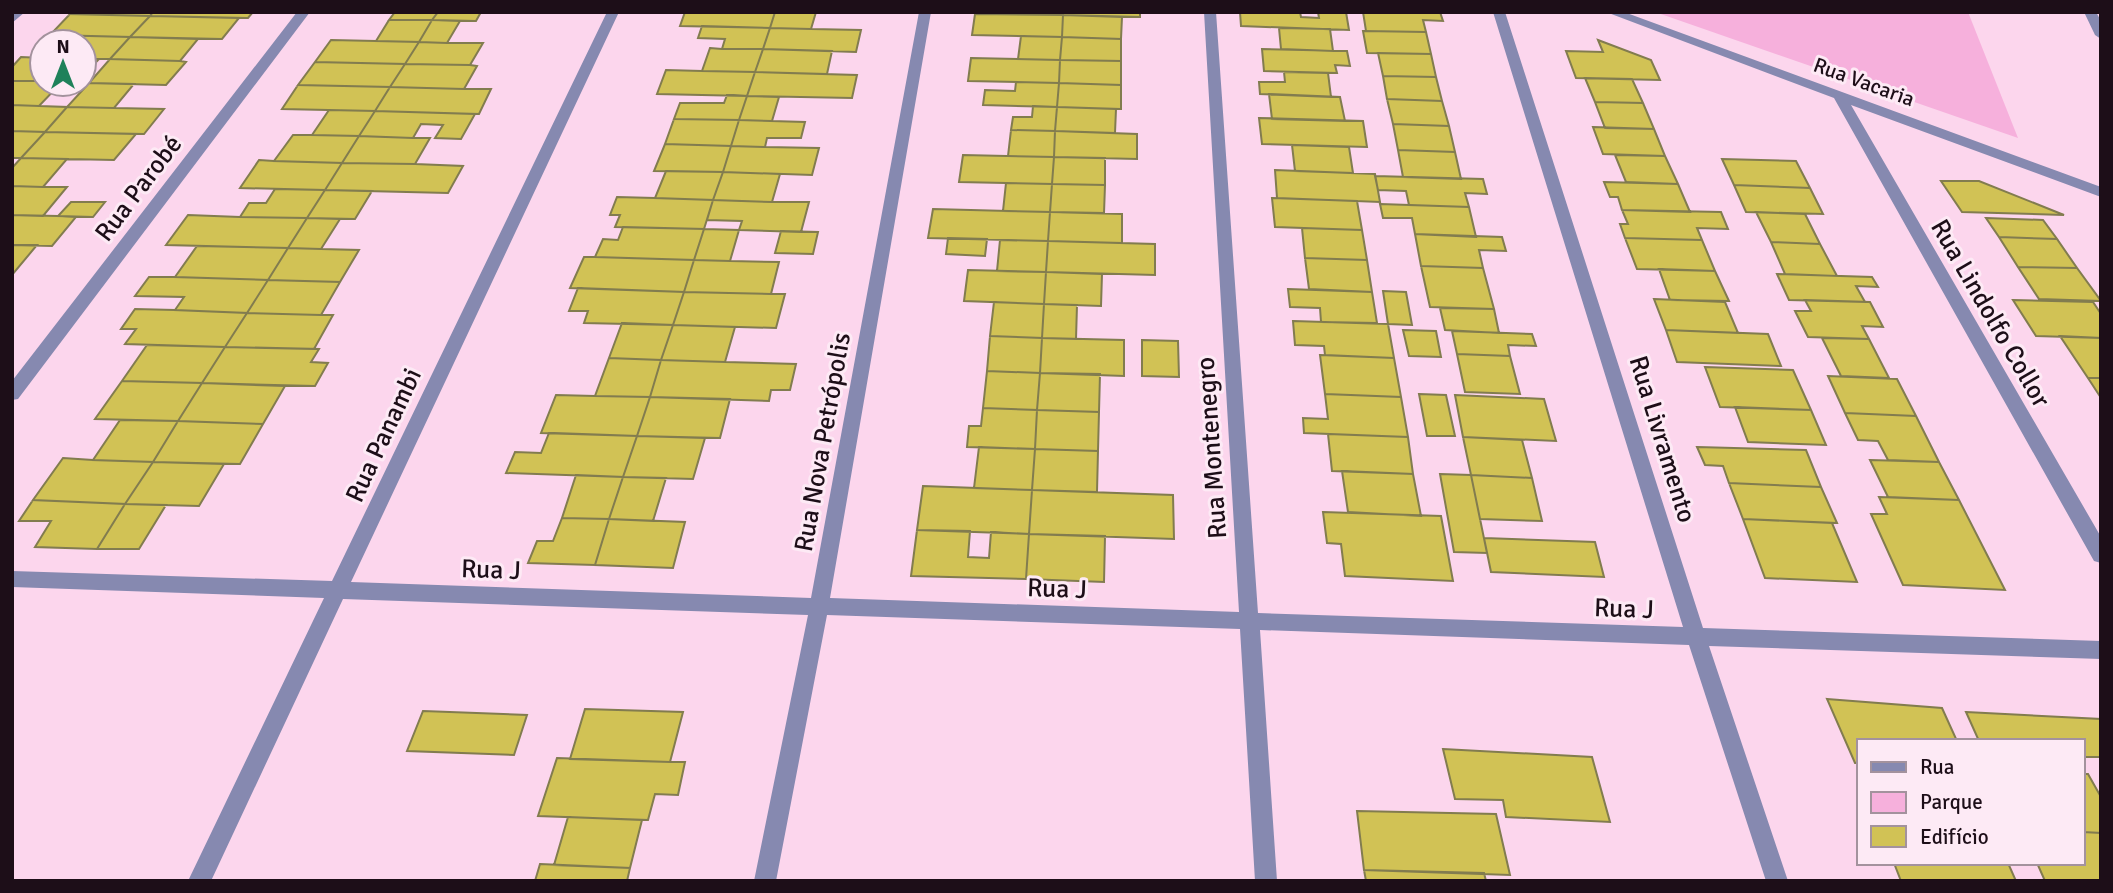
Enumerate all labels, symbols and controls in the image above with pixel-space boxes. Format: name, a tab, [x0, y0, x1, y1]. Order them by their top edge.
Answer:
north arrow	[28, 28, 98, 98]
text: N	[56, 35, 70, 59]
street label: Rua Vacaria	[1810, 52, 1918, 112]
street label: Rua Parobé	[88, 129, 189, 248]
street label: Rua Lindolfo Collor	[1923, 214, 2057, 414]
street label: Rua Nova Petrópolis	[788, 330, 858, 554]
street label: Rua Livramento	[1621, 352, 1703, 527]
street label: Rua Montenegro	[1190, 356, 1234, 540]
street label: Rua Panambi	[339, 363, 429, 508]
street label: Rua J	[461, 553, 521, 587]
street label: Rua J	[1027, 572, 1087, 606]
street label: Rua J	[1594, 592, 1654, 626]
legend	[1857, 739, 2085, 865]
text: Rua	[1920, 754, 1954, 780]
text: Parque	[1920, 789, 1983, 815]
text: Edifício	[1920, 824, 1989, 850]

